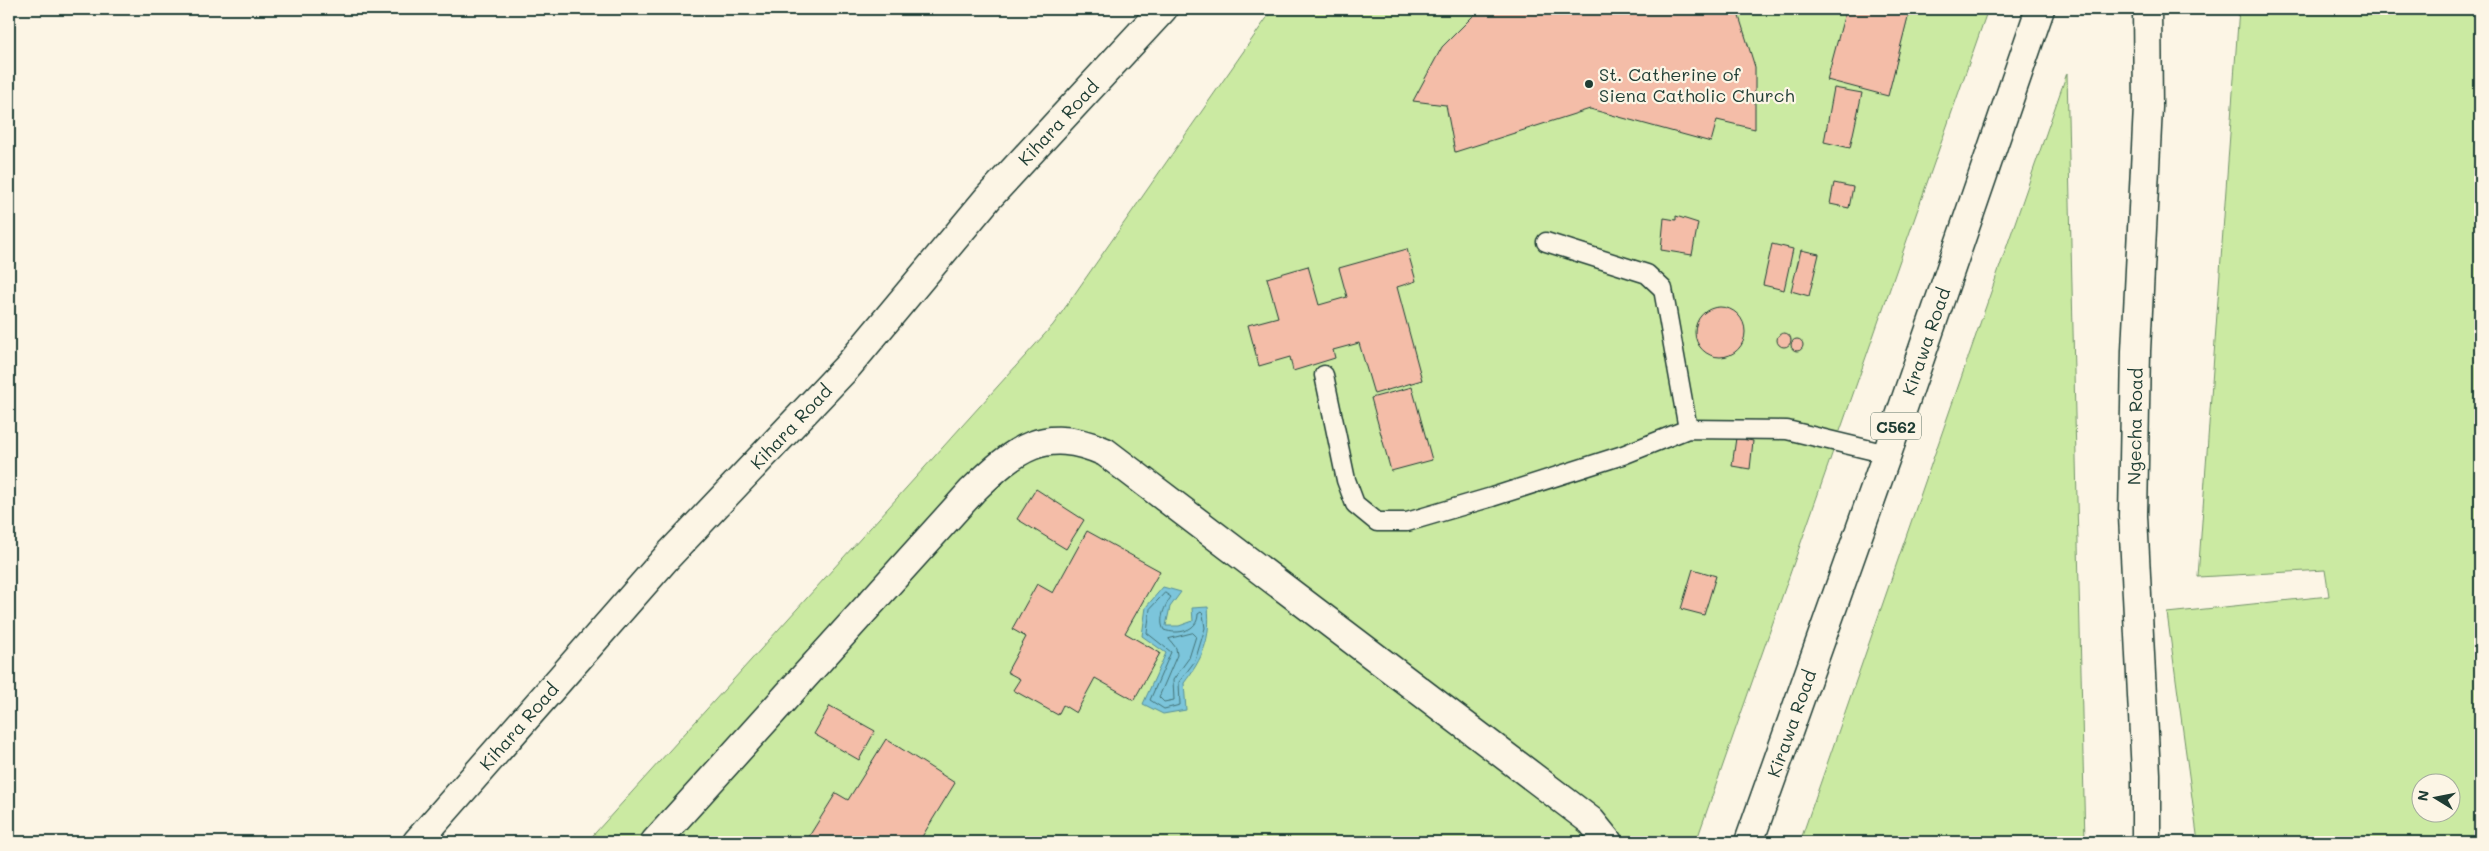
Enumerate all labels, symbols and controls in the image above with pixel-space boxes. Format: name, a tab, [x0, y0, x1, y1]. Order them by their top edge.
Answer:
place label: St. Catherine of Siena Catholic Church	[1599, 62, 1795, 107]
street label: Kihara Road	[1012, 74, 1104, 170]
marker: St. Catherine of Siena Catholic Church	[1583, 78, 1595, 90]
street label: Kirawa Road	[1896, 284, 1955, 398]
street label: Ngecha Road	[2122, 367, 2148, 485]
street label: Kihara Road	[745, 379, 837, 474]
road number: C562	[1871, 412, 1921, 440]
street label: Kirawa Road	[1761, 666, 1821, 780]
street label: Kihara Road	[474, 677, 563, 775]
north arrow	[2412, 774, 2462, 824]
text: N	[2412, 789, 2433, 803]

